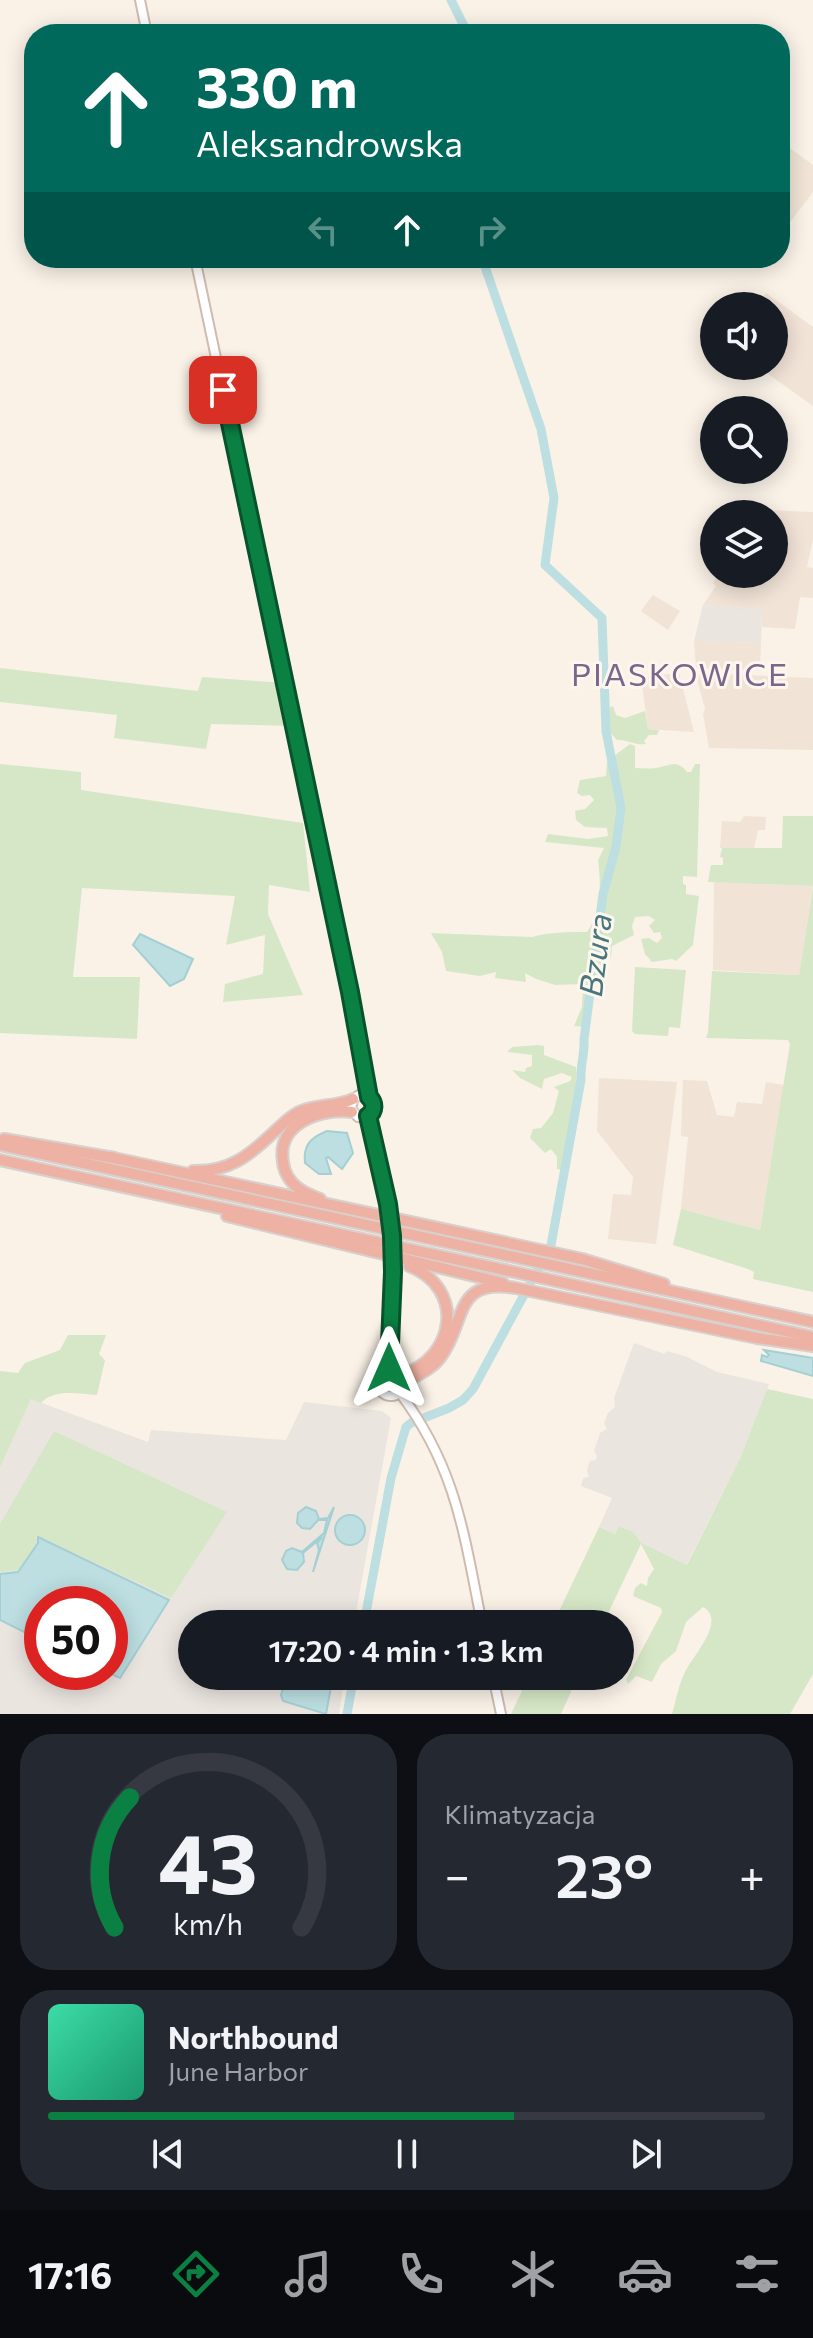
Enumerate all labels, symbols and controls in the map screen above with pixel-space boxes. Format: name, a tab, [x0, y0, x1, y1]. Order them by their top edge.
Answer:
text: 330 m	[196, 51, 358, 120]
icon: ahead	[64, 56, 168, 160]
text: Aleksandrowska	[196, 120, 463, 164]
icon: left	[301, 208, 345, 252]
icon: ahead	[385, 208, 429, 252]
icon: right	[469, 208, 513, 252]
map controls	[700, 292, 788, 588]
button: sound	[700, 292, 788, 380]
pin	[189, 356, 257, 424]
icon: arrive	[201, 368, 245, 412]
button: search	[700, 396, 788, 484]
button: layers	[700, 500, 788, 588]
district label: PIASKOWICE	[571, 653, 789, 693]
water label: Bzura	[569, 911, 619, 999]
position arrow	[347, 1326, 431, 1410]
speed limit sign: 50	[24, 1586, 128, 1690]
text: 17:20 · 4 min · 1.3 km	[269, 1631, 543, 1668]
text: Klimatyzacja	[445, 1798, 595, 1829]
text: 43	[159, 1809, 258, 1911]
text: 23°	[555, 1837, 653, 1910]
text: −	[445, 1847, 470, 1901]
text: +	[739, 1847, 765, 1901]
text: km/h	[173, 1906, 243, 1941]
text: Northbound	[168, 2018, 339, 2055]
text: June Harbor	[168, 2055, 308, 2086]
icon: previous	[146, 2132, 190, 2176]
icon: pause	[385, 2132, 429, 2176]
icon: next	[624, 2132, 668, 2176]
icon: directions	[168, 2246, 224, 2302]
icon: music	[280, 2246, 336, 2302]
icon: phone	[393, 2246, 449, 2302]
icon: climate	[505, 2246, 561, 2302]
icon: car	[617, 2246, 673, 2302]
icon: filters	[729, 2246, 785, 2302]
text: 17:16	[28, 2252, 112, 2296]

